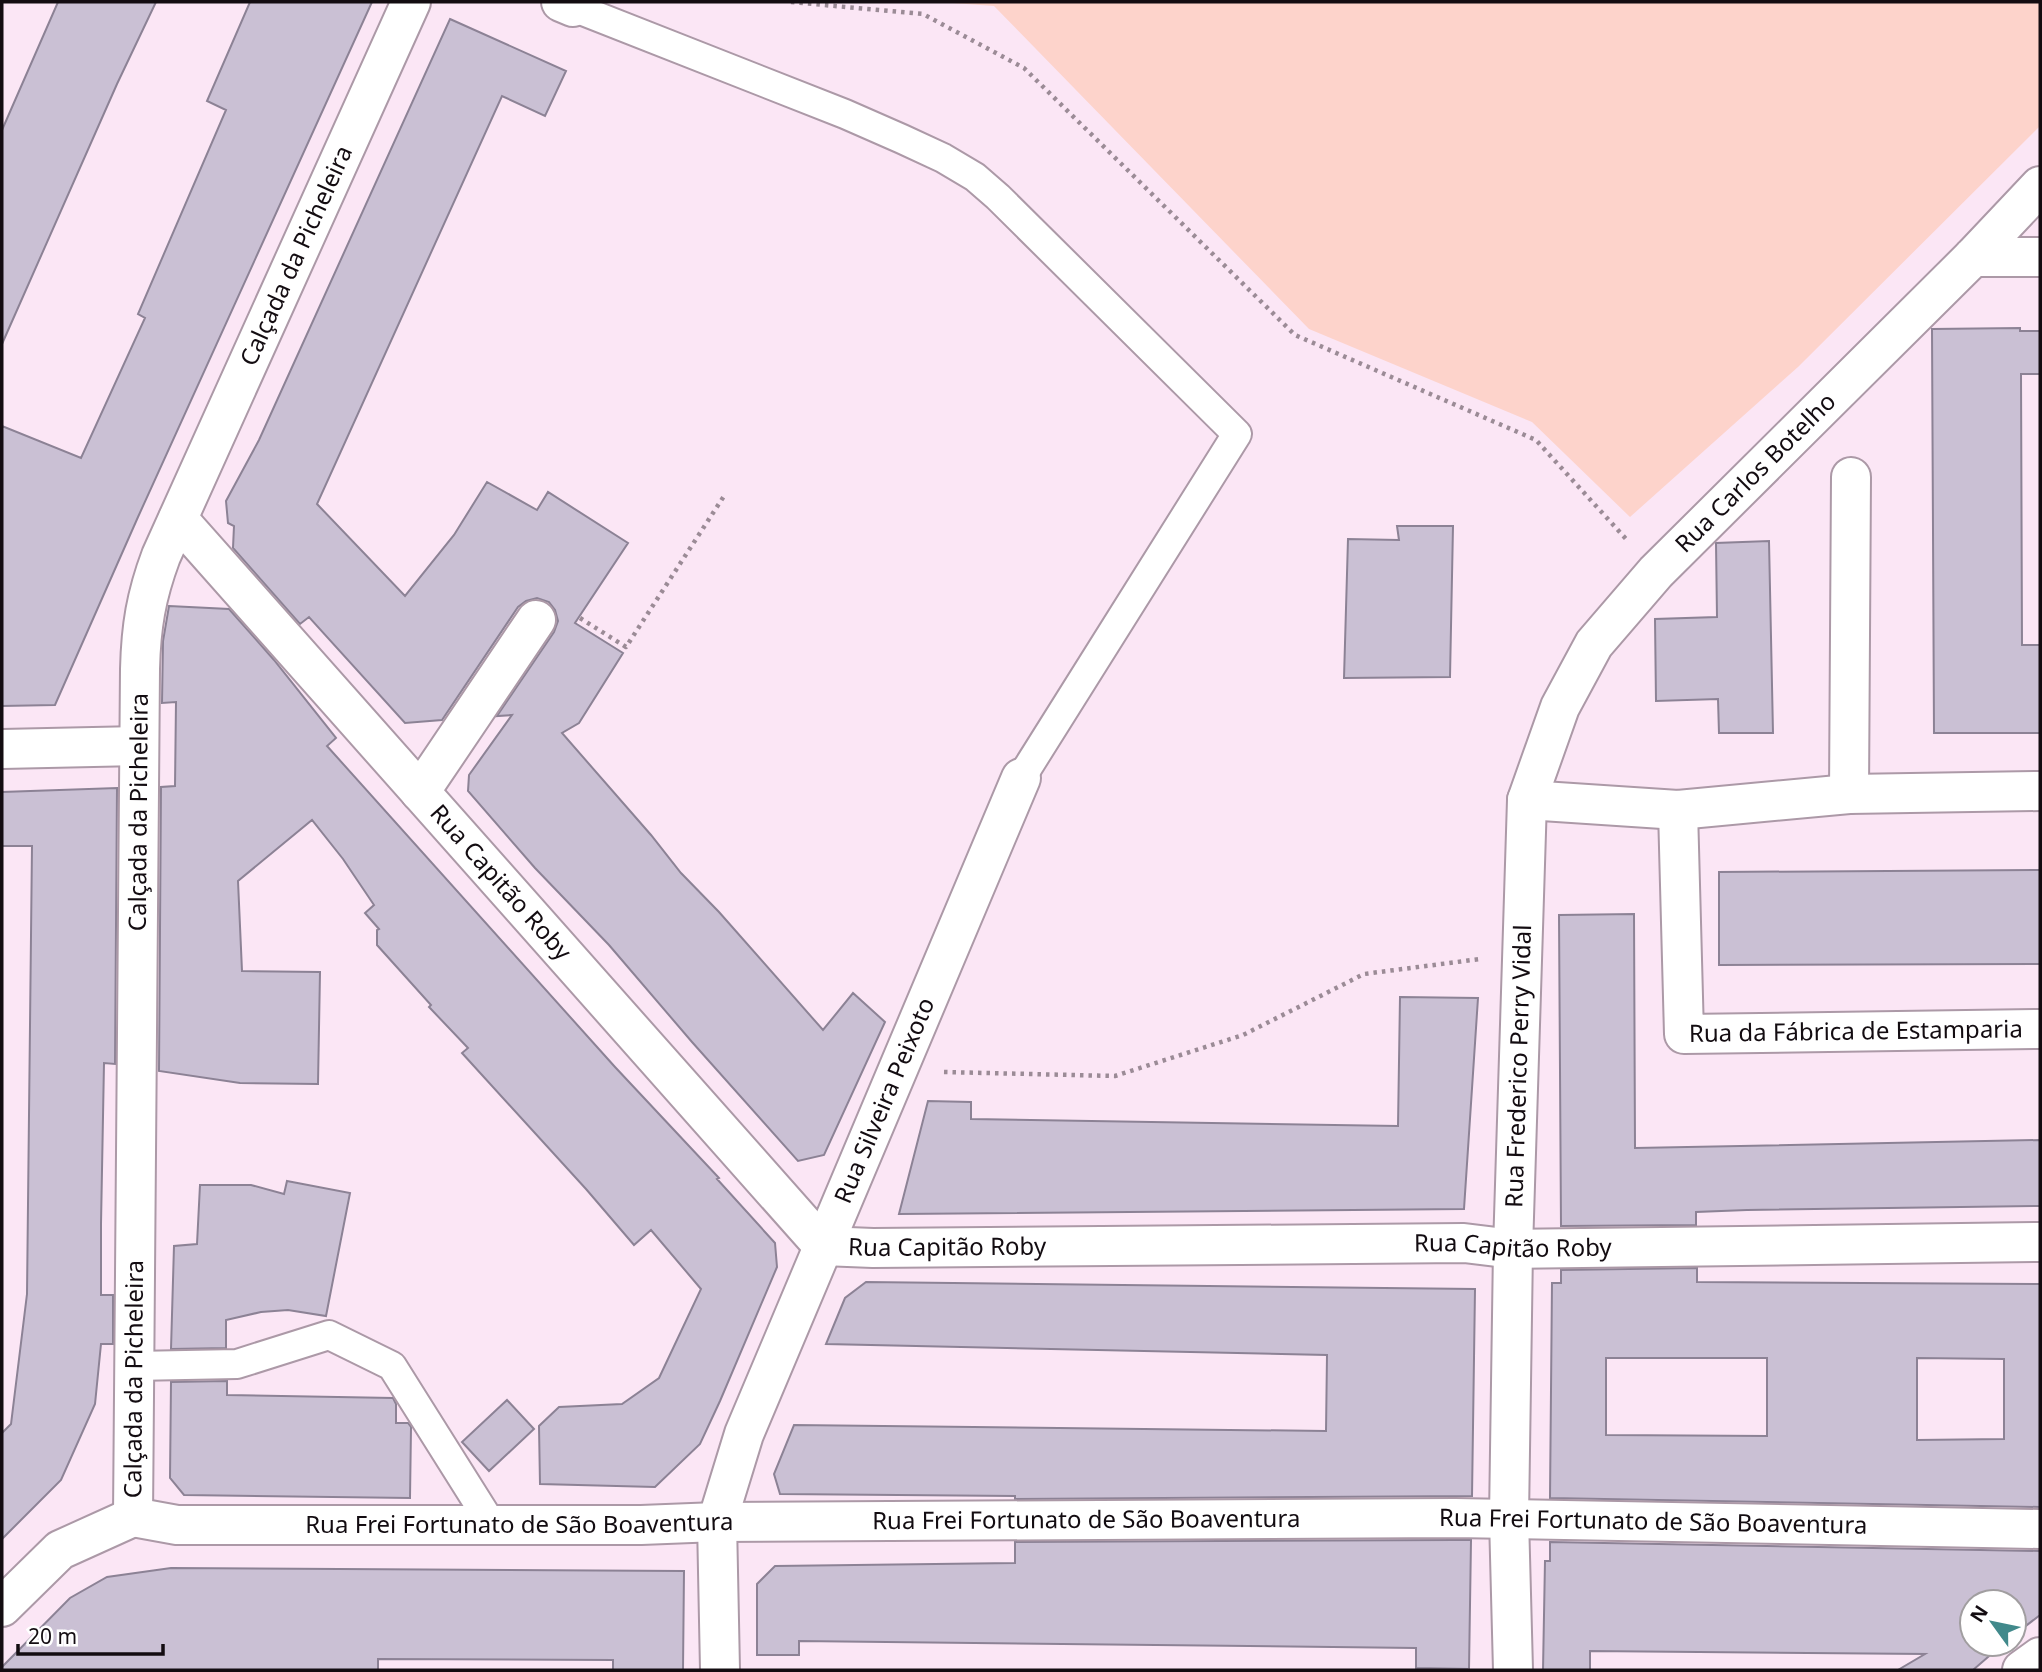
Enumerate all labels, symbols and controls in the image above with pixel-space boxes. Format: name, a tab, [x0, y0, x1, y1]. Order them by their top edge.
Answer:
street label: Calçada da Picheleira	[231, 140, 359, 371]
street label: Rua Carlos Botelho	[1667, 385, 1842, 559]
street label: Calçada da Picheleira	[120, 693, 155, 931]
street label: Rua Capitão Roby	[424, 797, 580, 967]
street label: Rua Frederico Perry Vidal	[1496, 924, 1538, 1208]
street label: Rua Silveira Peixoto	[825, 992, 941, 1208]
street label: Rua da Fábrica de Estamparia	[1689, 1011, 2023, 1049]
street label: Rua Capitão Roby	[1414, 1225, 1613, 1264]
street label: Rua Capitão Roby	[847, 1229, 1047, 1263]
street label: Calçada da Picheleira	[115, 1260, 150, 1498]
street label: Rua Frei Fortunato de São Boaventura	[1439, 1500, 1868, 1541]
street label: Rua Frei Fortunato de São Boaventura	[872, 1501, 1300, 1536]
street label: Rua Frei Fortunato de São Boaventura	[305, 1504, 733, 1540]
north arrow	[1958, 1588, 2028, 1658]
text: N	[1964, 1600, 1994, 1627]
scale bar	[18, 1612, 163, 1656]
text: 20 m	[28, 1622, 77, 1650]

